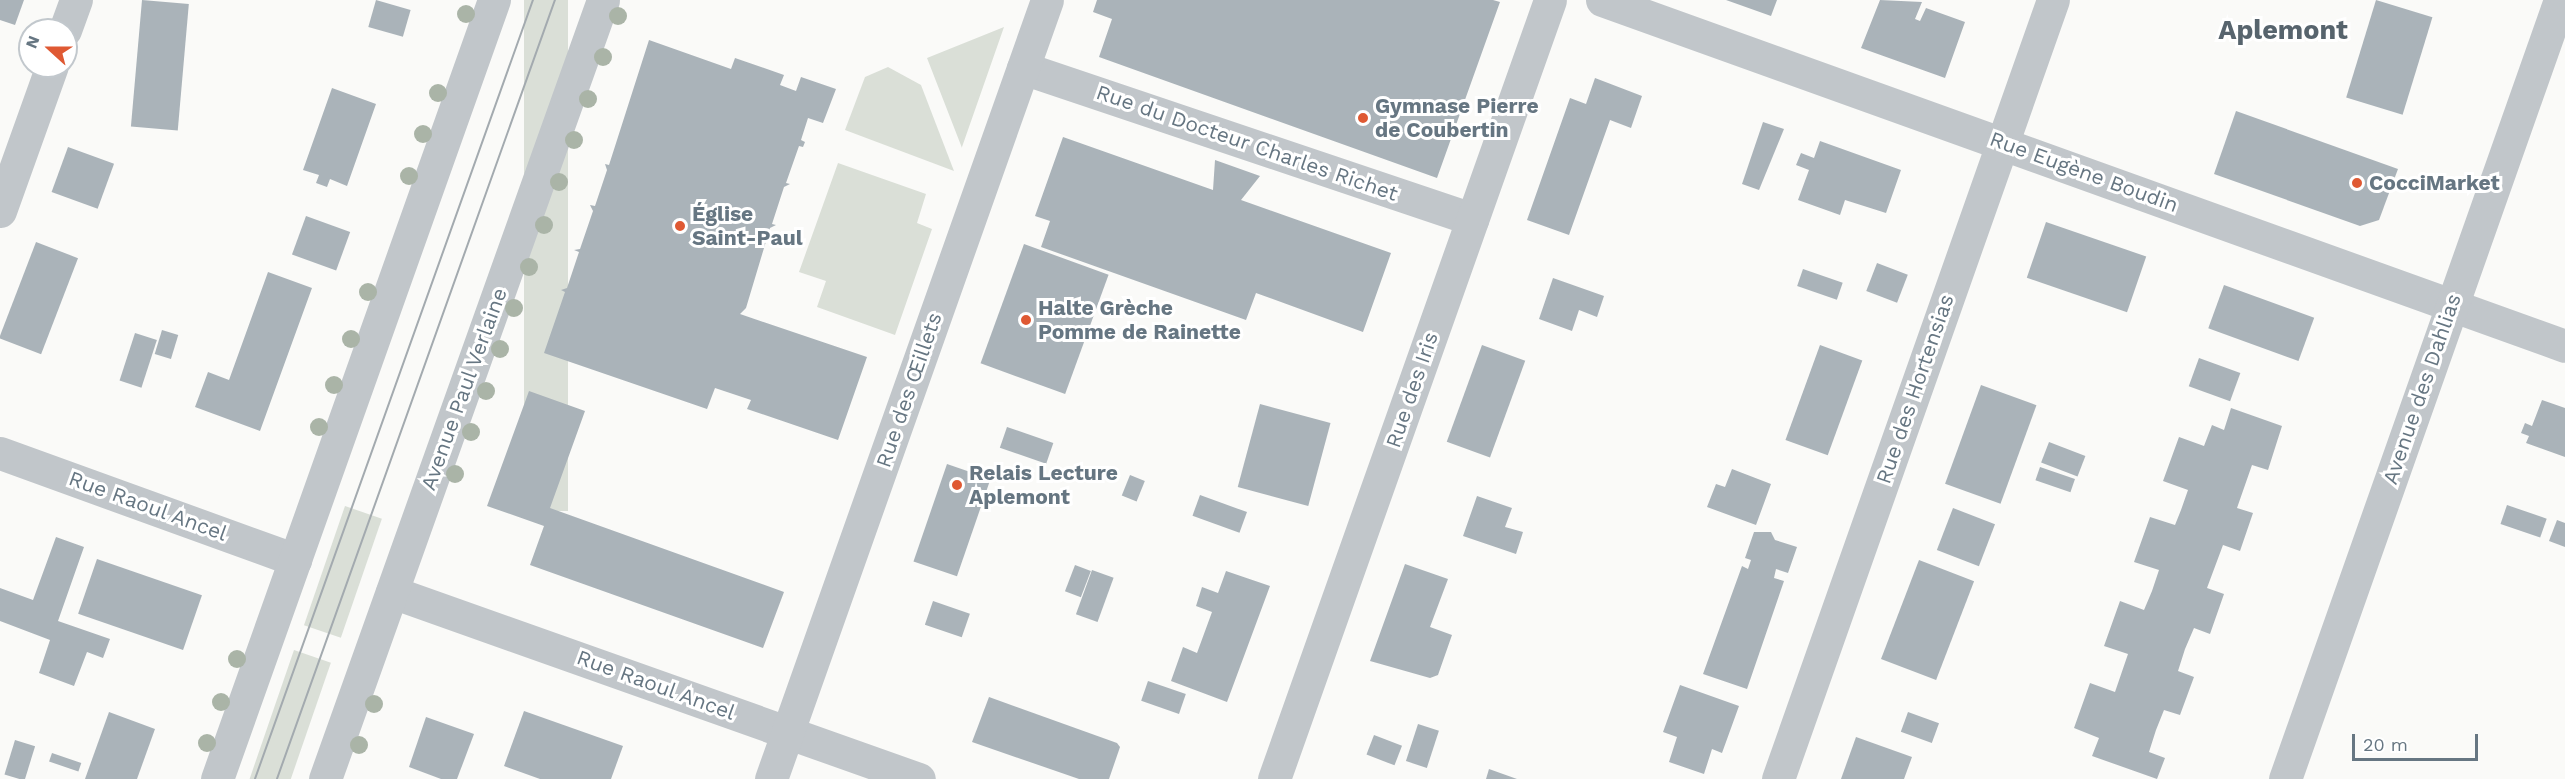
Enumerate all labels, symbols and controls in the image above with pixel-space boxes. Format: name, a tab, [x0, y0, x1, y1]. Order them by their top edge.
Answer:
district label: Aplemont	[2218, 15, 2348, 47]
north arrow	[18, 18, 78, 78]
text: N	[22, 33, 44, 51]
street label: Rue du Docteur Charles Richet	[1093, 79, 1401, 207]
place label: Gymnase Pierre de Coubertin	[1375, 93, 1539, 143]
marker: Gymnase Pierre de Coubertin	[1356, 111, 1370, 125]
street label: Rue Eugène Boudin	[1986, 126, 2182, 218]
place label: CocciMarket	[2369, 170, 2500, 196]
marker: CocciMarket	[2350, 176, 2364, 190]
place label: Église Saint-Paul	[692, 201, 803, 251]
marker: Église Saint-Paul	[673, 219, 687, 233]
street label: Avenue Paul Verlaine	[415, 284, 513, 494]
street label: Avenue des Dahlias	[2378, 290, 2466, 488]
street label: Rue des Hortensias	[1871, 291, 1959, 487]
place label: Halte Grèche Pomme de Rainette	[1038, 295, 1241, 345]
street label: Rue des Œillets	[871, 309, 947, 471]
marker: Halte Grèche Pomme de Rainette	[1019, 313, 1033, 327]
street label: Rue des Iris	[1380, 329, 1444, 451]
place label: Relais Lecture Aplemont	[969, 460, 1118, 510]
street label: Rue Raoul Ancel	[65, 465, 231, 547]
marker: Relais Lecture Aplemont	[950, 478, 964, 492]
street label: Rue Raoul Ancel	[573, 644, 739, 726]
scale bar	[2355, 722, 2481, 760]
text: 20 m	[2363, 734, 2408, 755]

